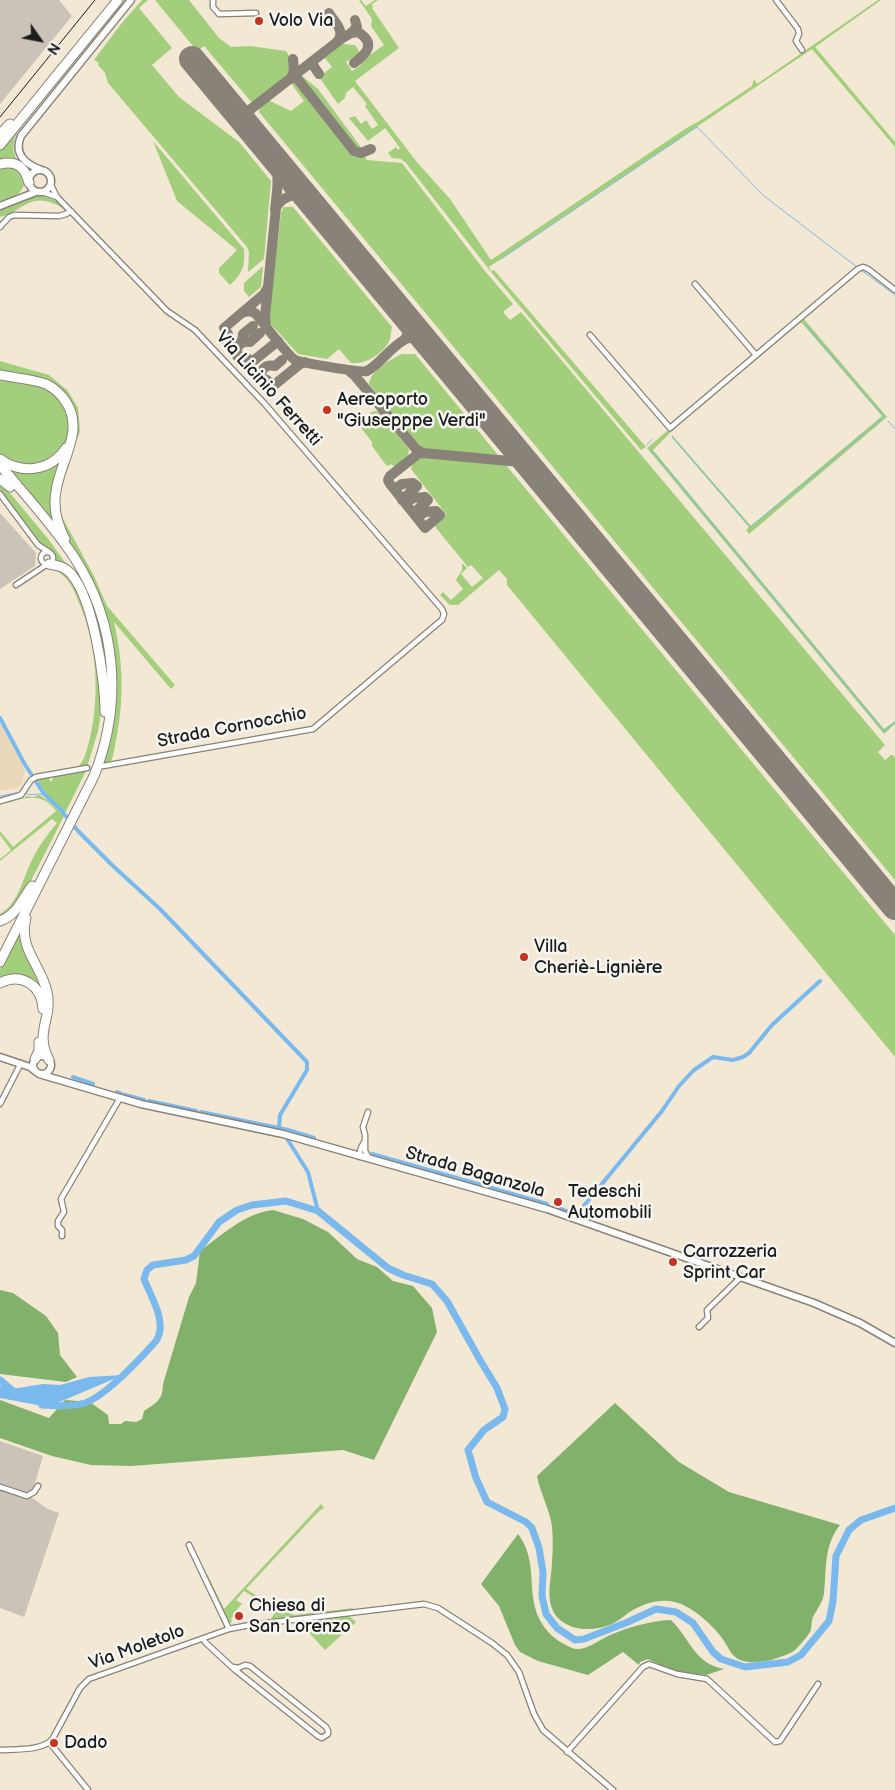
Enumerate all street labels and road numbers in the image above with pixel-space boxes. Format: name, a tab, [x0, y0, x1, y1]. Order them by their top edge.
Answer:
street label: Via Licinio Ferretti	[211, 327, 325, 451]
street label: Strada Cornocchio	[156, 703, 308, 753]
street label: Strada Baganzola	[403, 1143, 547, 1203]
street label: Via Moletolo	[86, 1621, 188, 1675]

